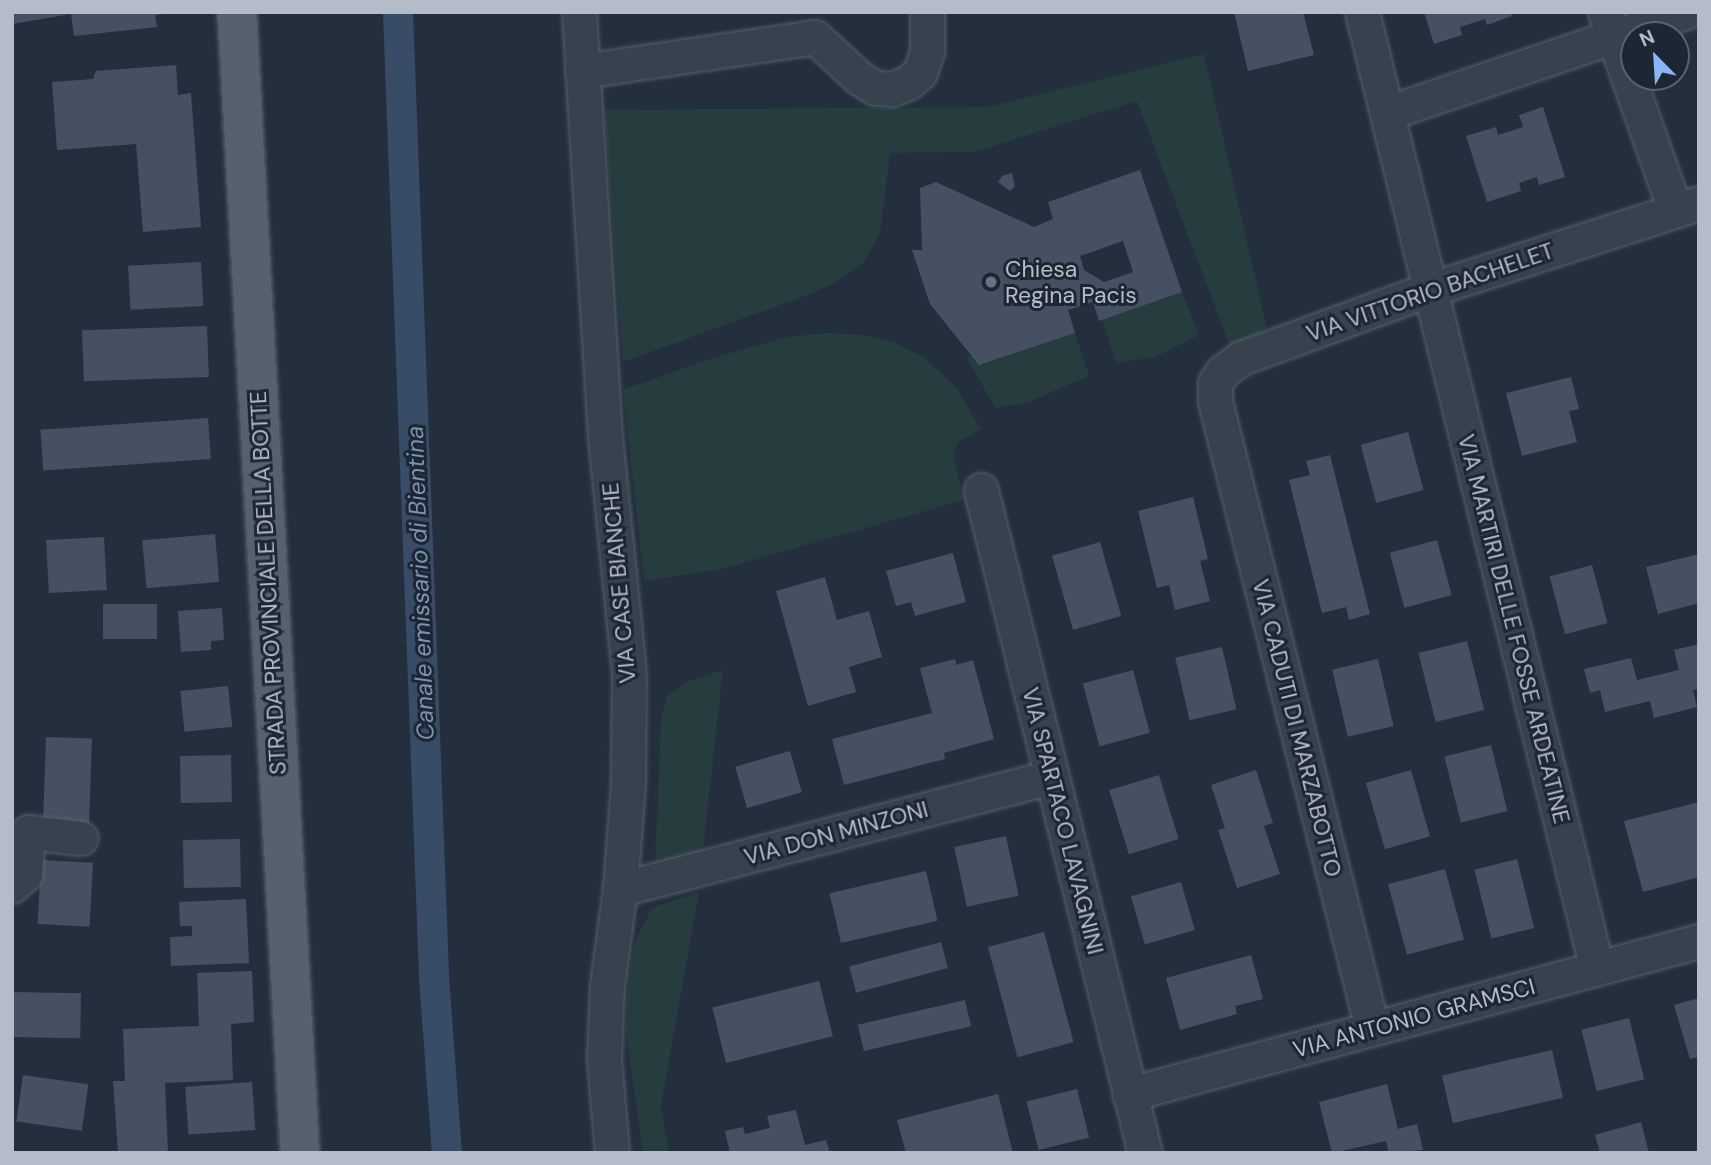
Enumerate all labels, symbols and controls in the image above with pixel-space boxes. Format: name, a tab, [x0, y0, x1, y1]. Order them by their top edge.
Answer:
north arrow	[1620, 21, 1690, 91]
text: N	[1636, 24, 1658, 52]
street label: VIA VITTORIO BACHELET	[1303, 237, 1557, 347]
place label: Chiesa Regina Pacis	[1005, 255, 1137, 309]
marker: Chiesa Regina Pacis	[983, 274, 999, 290]
street label: STRADA PROVINCIALE DELLA BOTTE	[244, 390, 292, 776]
water label: Canale emissario di Bientina	[400, 425, 440, 741]
street label: VIA MARTIRI DELLE FOSSE ARDEATINE	[1452, 431, 1576, 827]
street label: VIA CASE BIANCHE	[596, 481, 642, 685]
street label: VIA CADUTI DI MARZABOTTO	[1247, 576, 1347, 880]
street label: VIA SPARTACO LAVAGNINI	[1016, 685, 1110, 957]
street label: VIA DON MINZONI	[741, 795, 931, 871]
street label: VIA ANTONIO GRAMSCI	[1290, 972, 1538, 1064]

